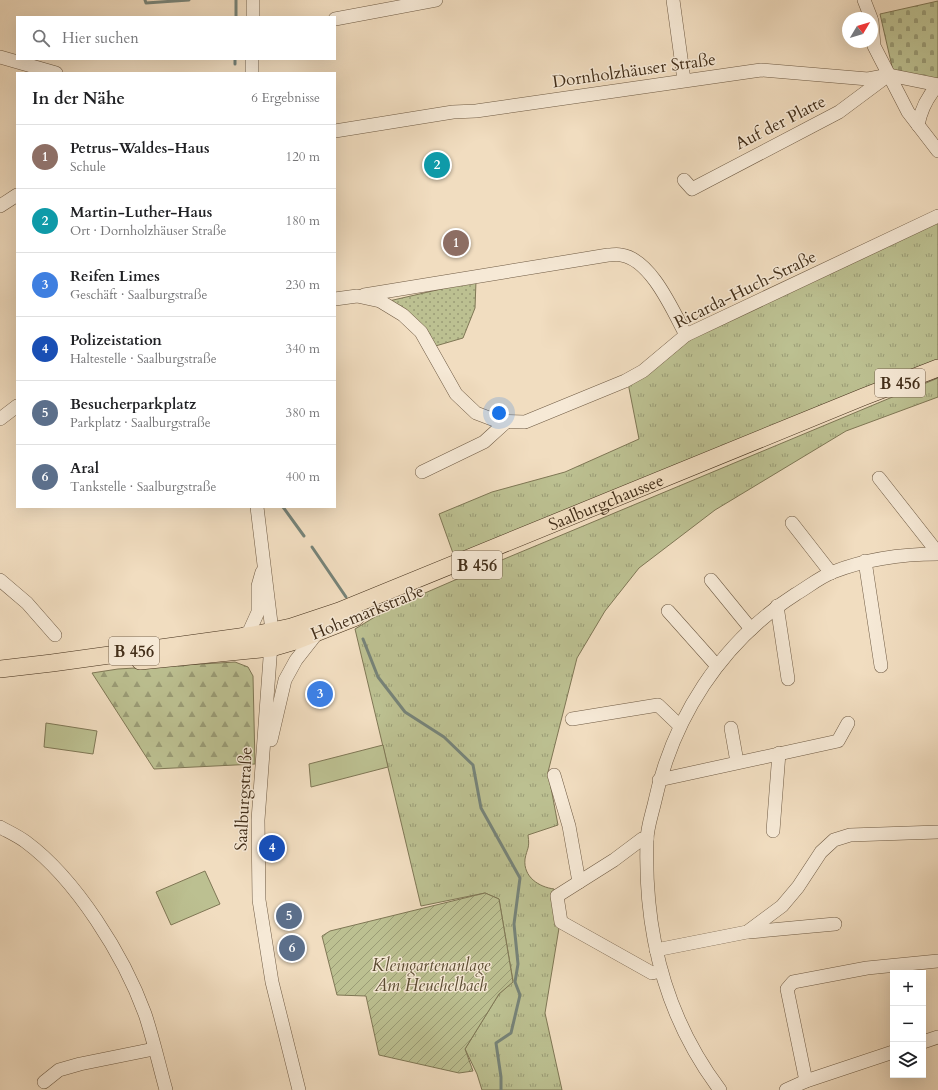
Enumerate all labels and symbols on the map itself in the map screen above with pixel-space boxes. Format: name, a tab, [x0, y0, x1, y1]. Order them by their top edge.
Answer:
north arrow	[842, 12, 878, 48]
street label: Dornholzhäuser Straße	[551, 48, 717, 93]
street label: Auf der Platte	[731, 90, 830, 155]
pin: 2	[424, 150, 450, 180]
pin: 1	[443, 228, 469, 258]
street label: Ricarda-Huch-Straße	[670, 245, 820, 334]
road number: B 456	[875, 369, 925, 397]
your location	[489, 403, 509, 423]
street label: Saalburgchaussee	[545, 469, 667, 536]
road number: B 456	[452, 551, 502, 579]
street label: Hohemarkstraße	[307, 579, 427, 646]
road number: B 456	[109, 637, 159, 665]
pin: 3	[307, 679, 333, 709]
street label: Saalburgstraße	[229, 746, 258, 852]
pin: 4	[259, 833, 285, 863]
pin: 5	[276, 901, 302, 931]
pin: 6	[279, 933, 305, 963]
park label: Kleingartenanlage Am Heuchelbach	[372, 954, 491, 997]

